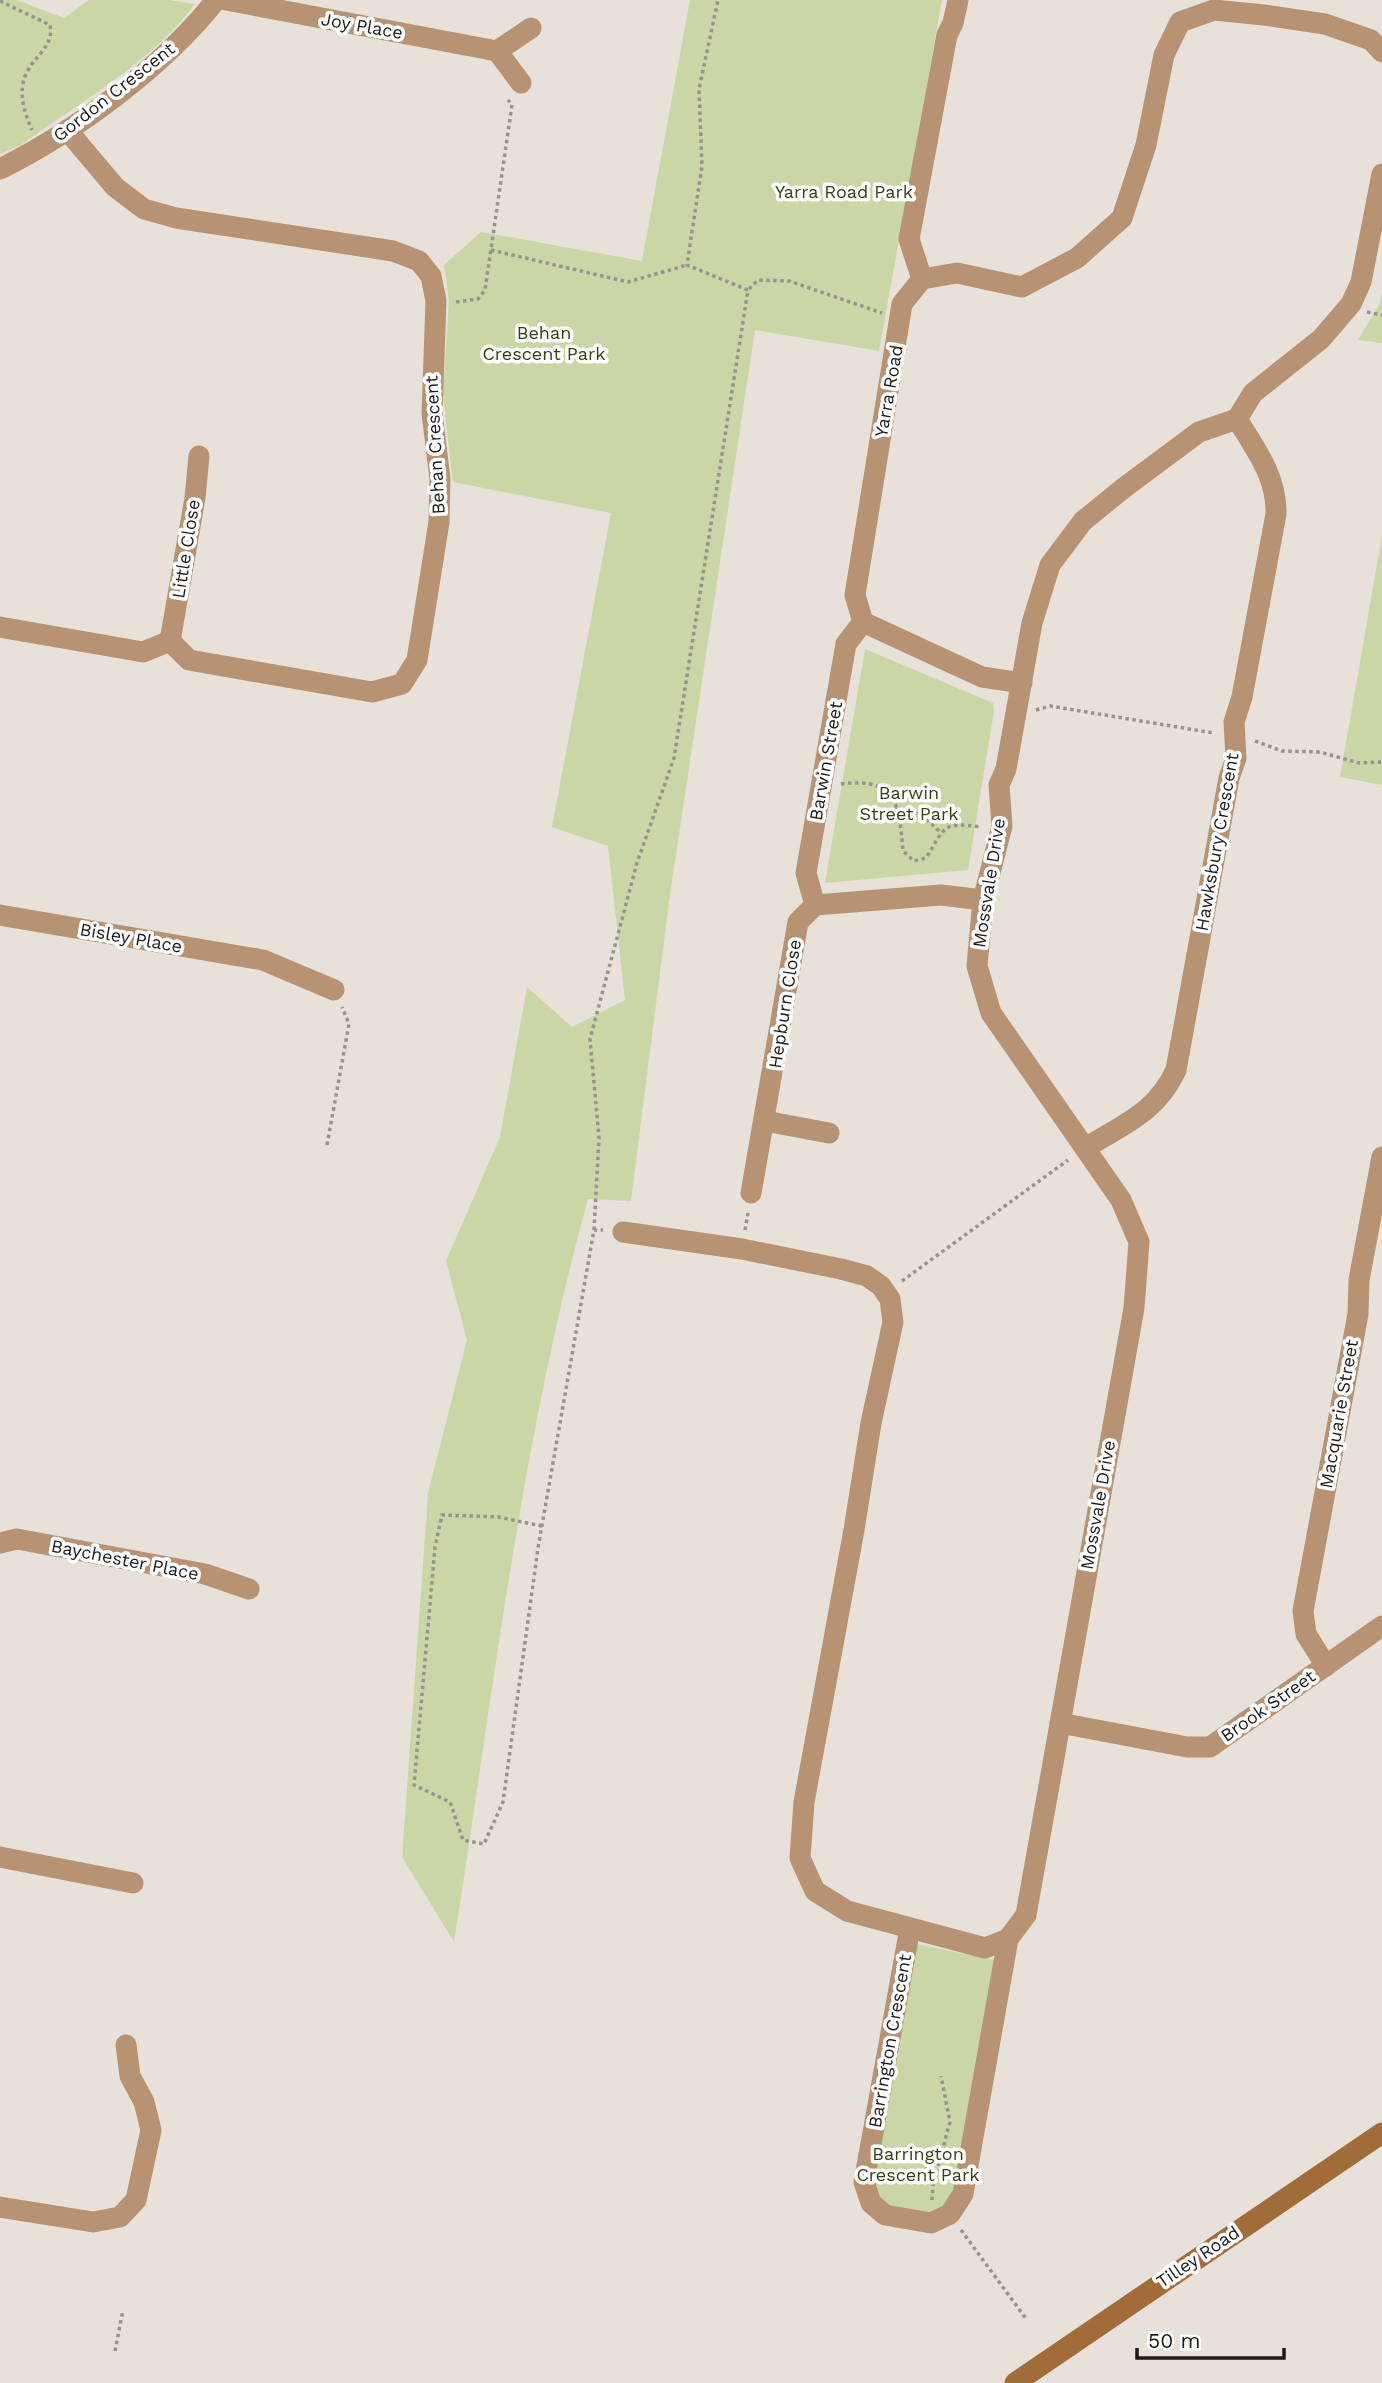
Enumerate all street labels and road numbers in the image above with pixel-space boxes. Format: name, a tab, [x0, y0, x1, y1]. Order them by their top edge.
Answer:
street label: Joy Place	[320, 8, 405, 43]
street label: Gordon Crescent	[49, 37, 179, 146]
street label: Yarra Road	[870, 343, 907, 439]
street label: Behan Crescent	[420, 375, 449, 515]
street label: Little Close	[167, 498, 204, 600]
street label: Barwin Street	[805, 699, 846, 822]
street label: Hawksbury Crescent	[1190, 751, 1243, 933]
street label: Mossvale Drive	[968, 817, 1009, 949]
street label: Bisley Place	[78, 918, 184, 957]
street label: Hepburn Close	[764, 938, 805, 1070]
street label: Macquarie Street	[1315, 1337, 1362, 1490]
street label: Mossvale Drive	[1076, 1439, 1119, 1571]
street label: Baychester Place	[49, 1535, 201, 1584]
street label: Brook Street	[1216, 1665, 1319, 1746]
street label: Barrington Crescent	[864, 1952, 915, 2129]
street label: Tilley Road	[1152, 2221, 1243, 2292]

